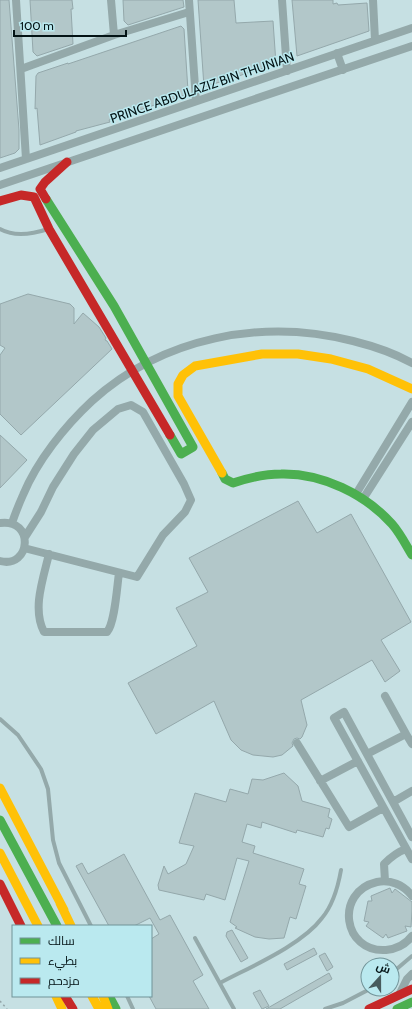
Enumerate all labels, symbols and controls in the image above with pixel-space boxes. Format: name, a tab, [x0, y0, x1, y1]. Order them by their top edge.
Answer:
scale bar	[14, 12, 126, 38]
text: 100 m	[20, 18, 54, 33]
street label: PRINCE ABDULAZIZ BIN THUNIAN	[108, 48, 296, 126]
legend	[12, 925, 152, 997]
text: سالك	[48, 933, 75, 948]
text: بطيء	[48, 953, 77, 971]
north arrow	[360, 957, 400, 997]
text: ش	[374, 959, 393, 977]
text: مزدحم	[48, 973, 80, 989]

